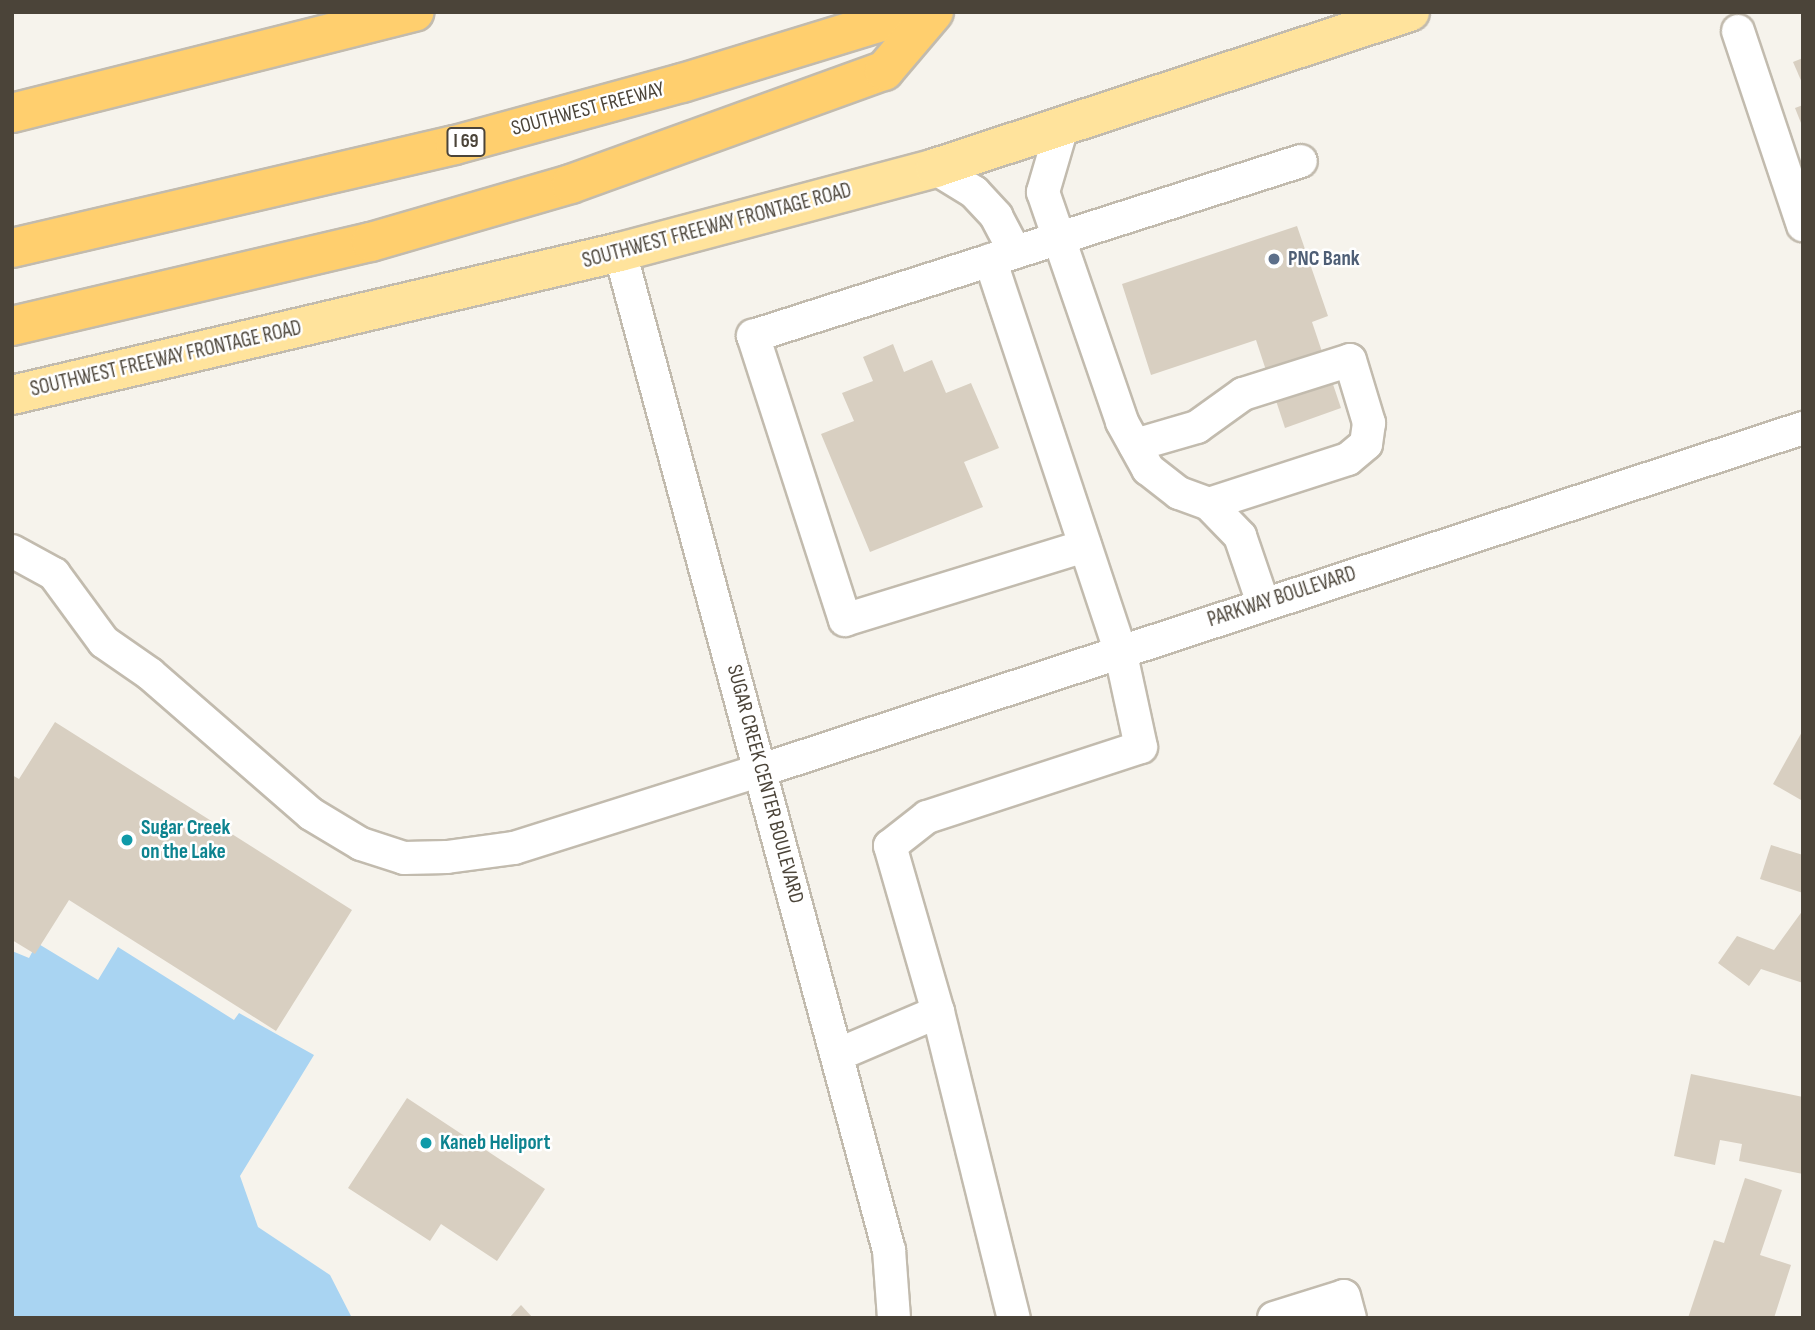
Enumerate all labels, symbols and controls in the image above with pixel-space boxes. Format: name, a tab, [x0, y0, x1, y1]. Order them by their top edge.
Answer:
street label: SOUTHWEST FREEWAY	[509, 76, 667, 142]
road number: I 69	[445, 126, 487, 158]
street label: SOUTHWEST FREEWAY FRONTAGE ROAD	[580, 178, 854, 274]
place label: PNC Bank	[1288, 246, 1360, 272]
marker: PNC Bank	[1266, 251, 1282, 267]
street label: SOUTHWEST FREEWAY FRONTAGE ROAD	[28, 316, 304, 402]
street label: PARKWAY BOULEVARD	[1205, 561, 1359, 633]
street label: SUGAR CREEK CENTER BOULEVARD	[721, 662, 809, 906]
place label: Sugar Creek on the Lake	[141, 815, 230, 865]
marker: Sugar Creek on the Lake	[119, 832, 135, 848]
place label: Kaneb Heliport	[440, 1130, 550, 1156]
marker: Kaneb Heliport	[418, 1135, 434, 1151]

